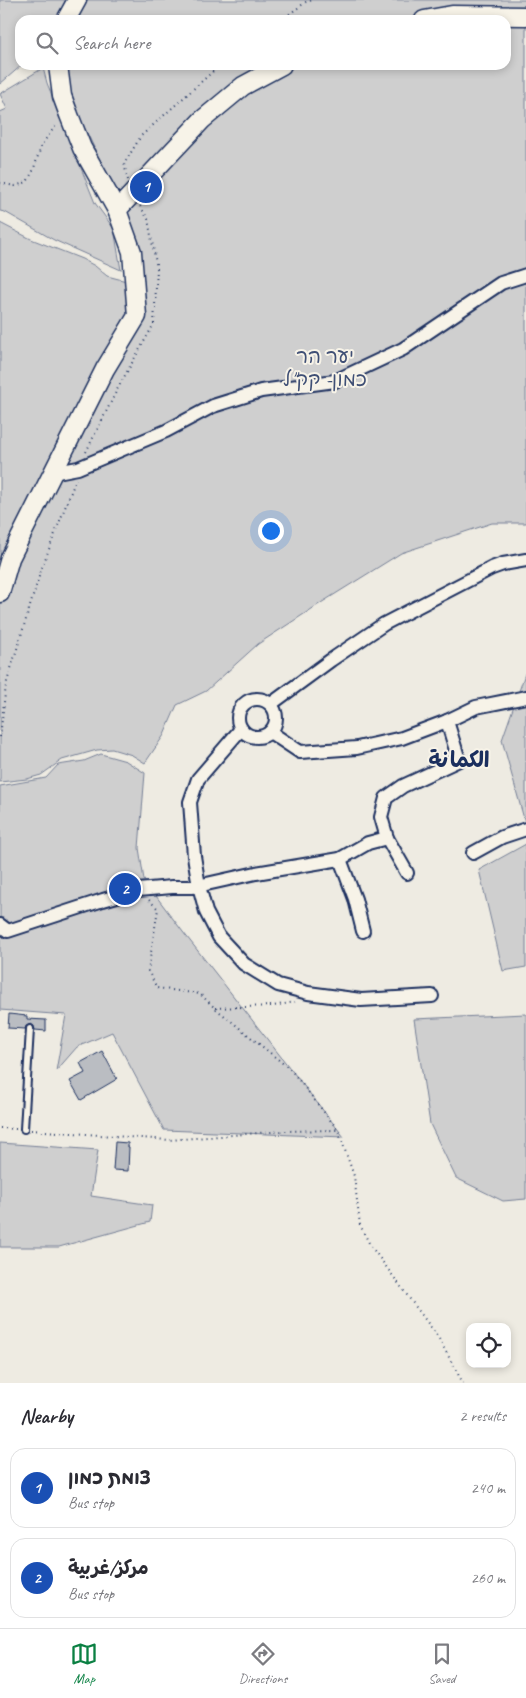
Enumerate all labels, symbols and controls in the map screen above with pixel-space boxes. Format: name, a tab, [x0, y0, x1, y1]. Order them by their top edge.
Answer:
search box	[15, 15, 511, 70]
icon: search	[33, 29, 61, 57]
text: Search here	[73, 31, 150, 55]
pin: 1	[130, 168, 162, 206]
park label: יער הר כמון- קק"ל	[283, 344, 367, 392]
your location	[258, 518, 284, 544]
district label: الكمانة	[428, 746, 490, 774]
pin: 2	[109, 870, 141, 908]
map controls	[466, 1323, 511, 1368]
button: locate	[466, 1323, 511, 1368]
text: Nearby	[20, 1403, 73, 1429]
text: 2 results	[459, 1406, 506, 1426]
text: צומת כמון	[68, 1466, 151, 1490]
text: 1	[33, 1478, 41, 1498]
text: 240 m	[471, 1478, 505, 1498]
text: Bus stop	[68, 1493, 114, 1513]
text: مركز/غربية	[68, 1556, 149, 1580]
text: 2	[33, 1568, 41, 1588]
text: 260 m	[471, 1568, 505, 1588]
text: Bus stop	[68, 1584, 114, 1604]
tab: Map	[70, 1640, 98, 1687]
tab: Directions	[239, 1640, 287, 1687]
tab: Saved	[428, 1640, 456, 1687]

